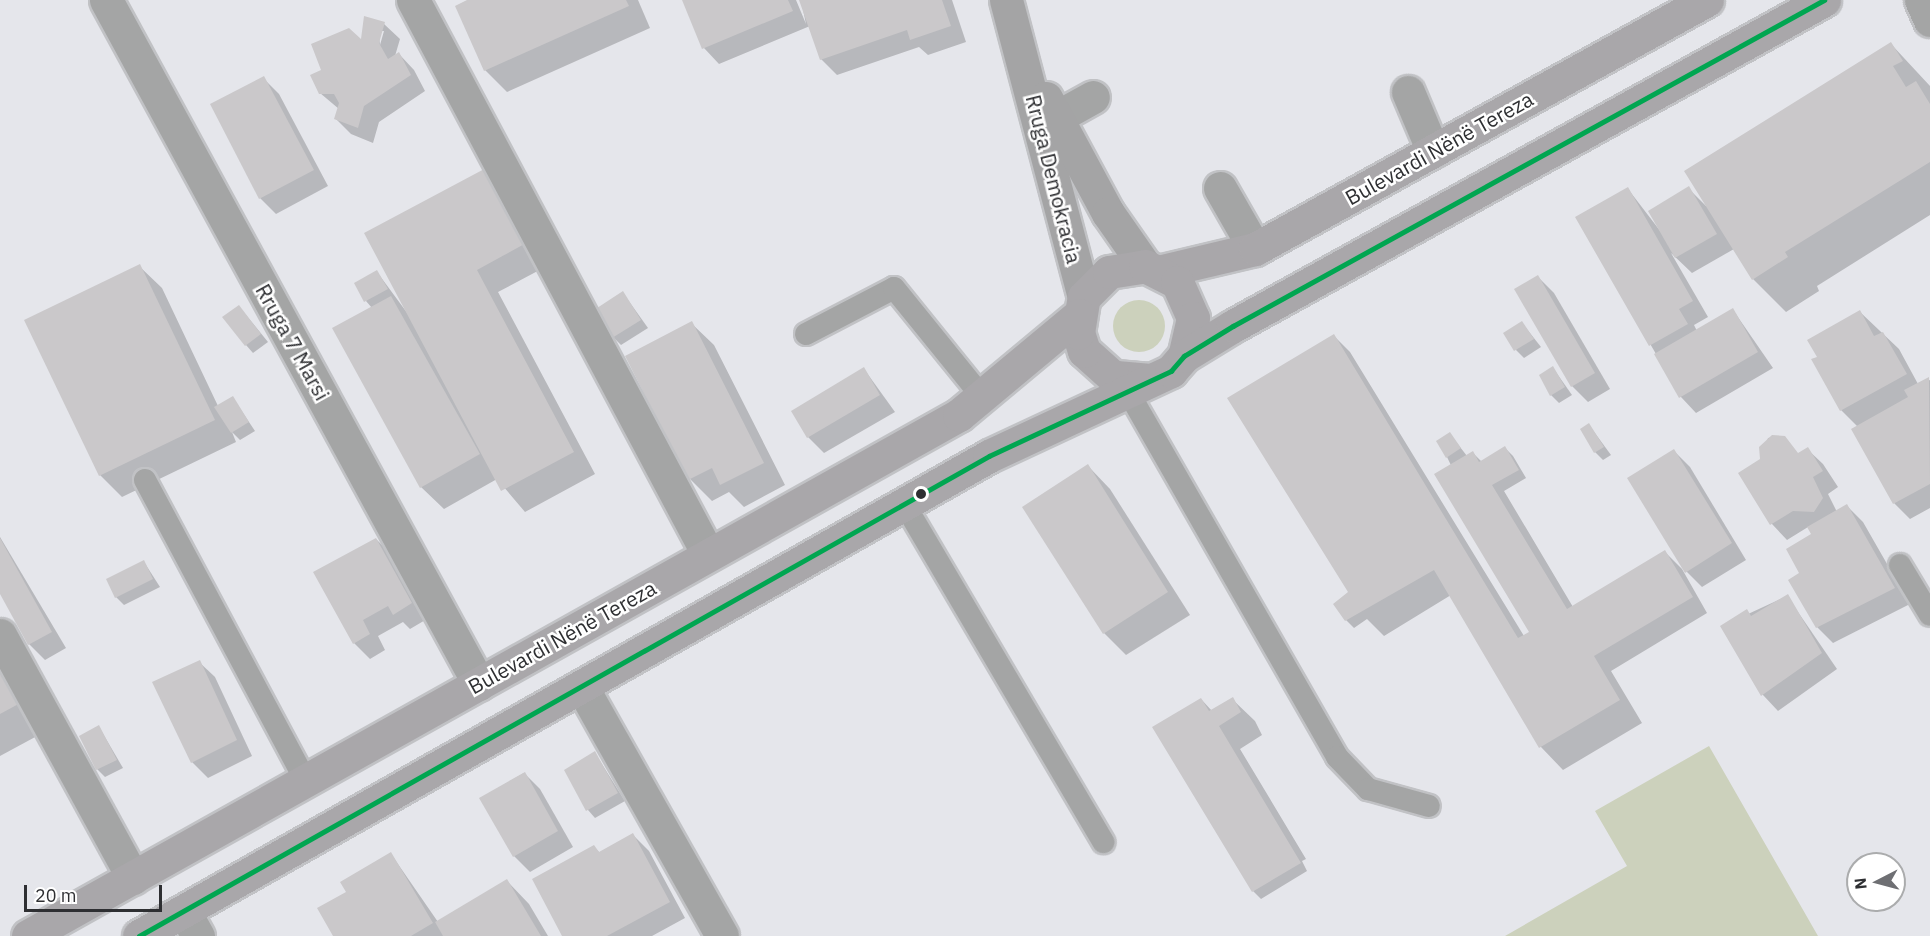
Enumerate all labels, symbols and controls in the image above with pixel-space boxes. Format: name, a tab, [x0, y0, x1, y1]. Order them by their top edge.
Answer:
street label: Bulevardi Nënë Tereza	[1341, 86, 1537, 210]
street label: Rruga Demokracia	[1021, 92, 1087, 266]
street label: Rruga 7 Marsi	[251, 279, 335, 405]
unlabelled marker	[915, 488, 927, 500]
street label: Bulevardi Nënë Tereza	[464, 575, 660, 699]
north arrow	[1846, 852, 1906, 912]
scale bar	[27, 873, 165, 911]
text: N	[1850, 877, 1871, 890]
text: 20 m	[35, 884, 77, 907]

